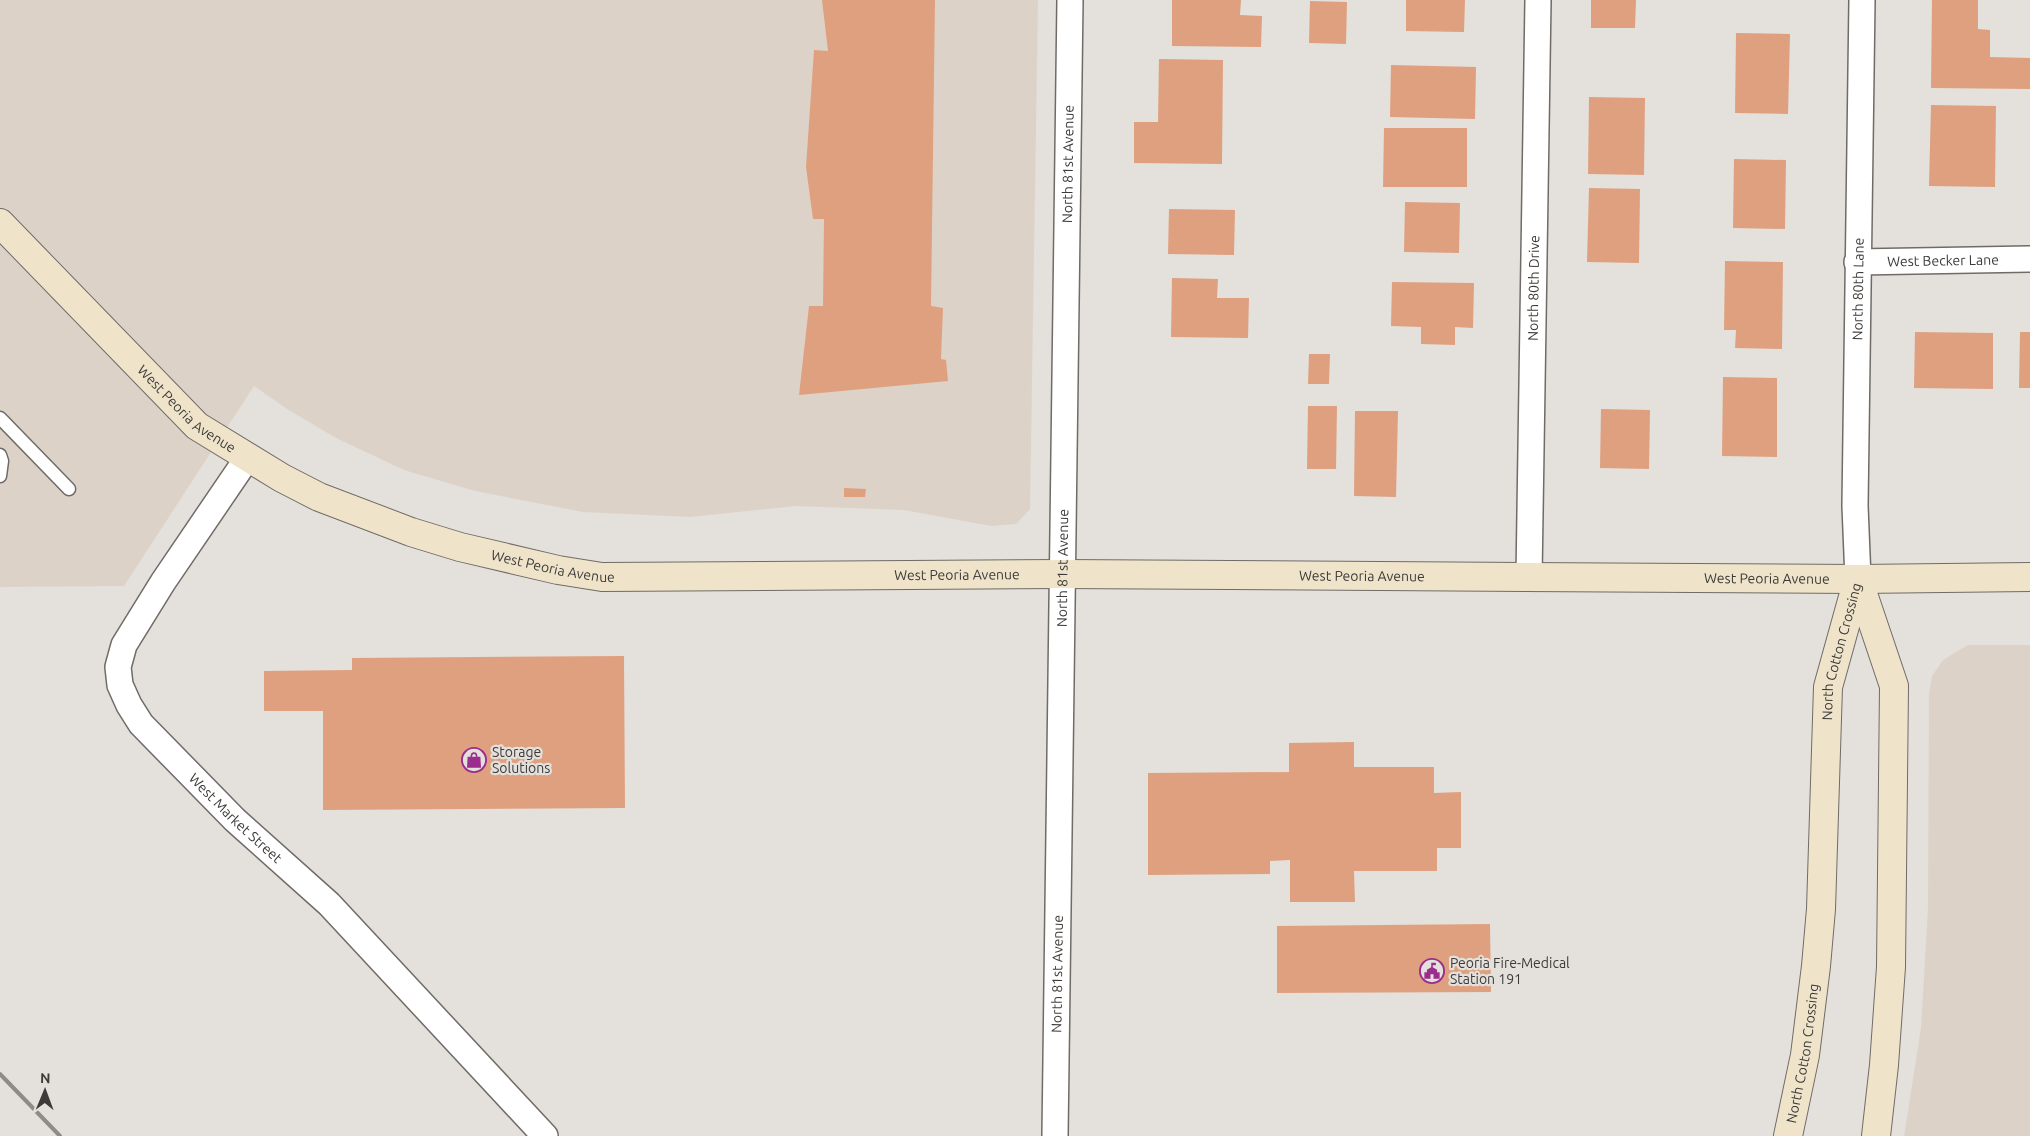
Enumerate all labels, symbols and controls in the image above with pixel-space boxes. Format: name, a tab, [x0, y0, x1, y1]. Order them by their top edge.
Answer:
street label: North 81st Avenue	[1059, 105, 1077, 223]
street label: North 80th Drive	[1525, 235, 1542, 341]
street label: North 80th Lane	[1849, 238, 1867, 341]
street label: West Becker Lane	[1887, 252, 1999, 269]
street label: West Peoria Avenue	[134, 362, 239, 456]
street label: North 81st Avenue	[1054, 509, 1071, 627]
street label: West Peoria Avenue	[490, 547, 615, 585]
street label: West Peoria Avenue	[894, 566, 1020, 583]
street label: West Peoria Avenue	[1299, 567, 1425, 584]
street label: West Peoria Avenue	[1704, 570, 1830, 587]
street label: North Cotton Crossing	[1819, 581, 1865, 721]
place label: Storage Solutions	[492, 744, 550, 776]
shop icon: Storage Solutions	[461, 747, 487, 773]
street label: West Market Street	[186, 770, 286, 866]
street label: North 81st Avenue	[1048, 915, 1066, 1033]
place label: Peoria Fire-Medical Station 191	[1450, 955, 1570, 987]
public building icon: Peoria Fire-Medical Station 191	[1419, 958, 1445, 984]
street label: North Cotton Crossing	[1783, 983, 1822, 1125]
north arrow	[20, 1066, 70, 1116]
text: N	[40, 1070, 51, 1086]

